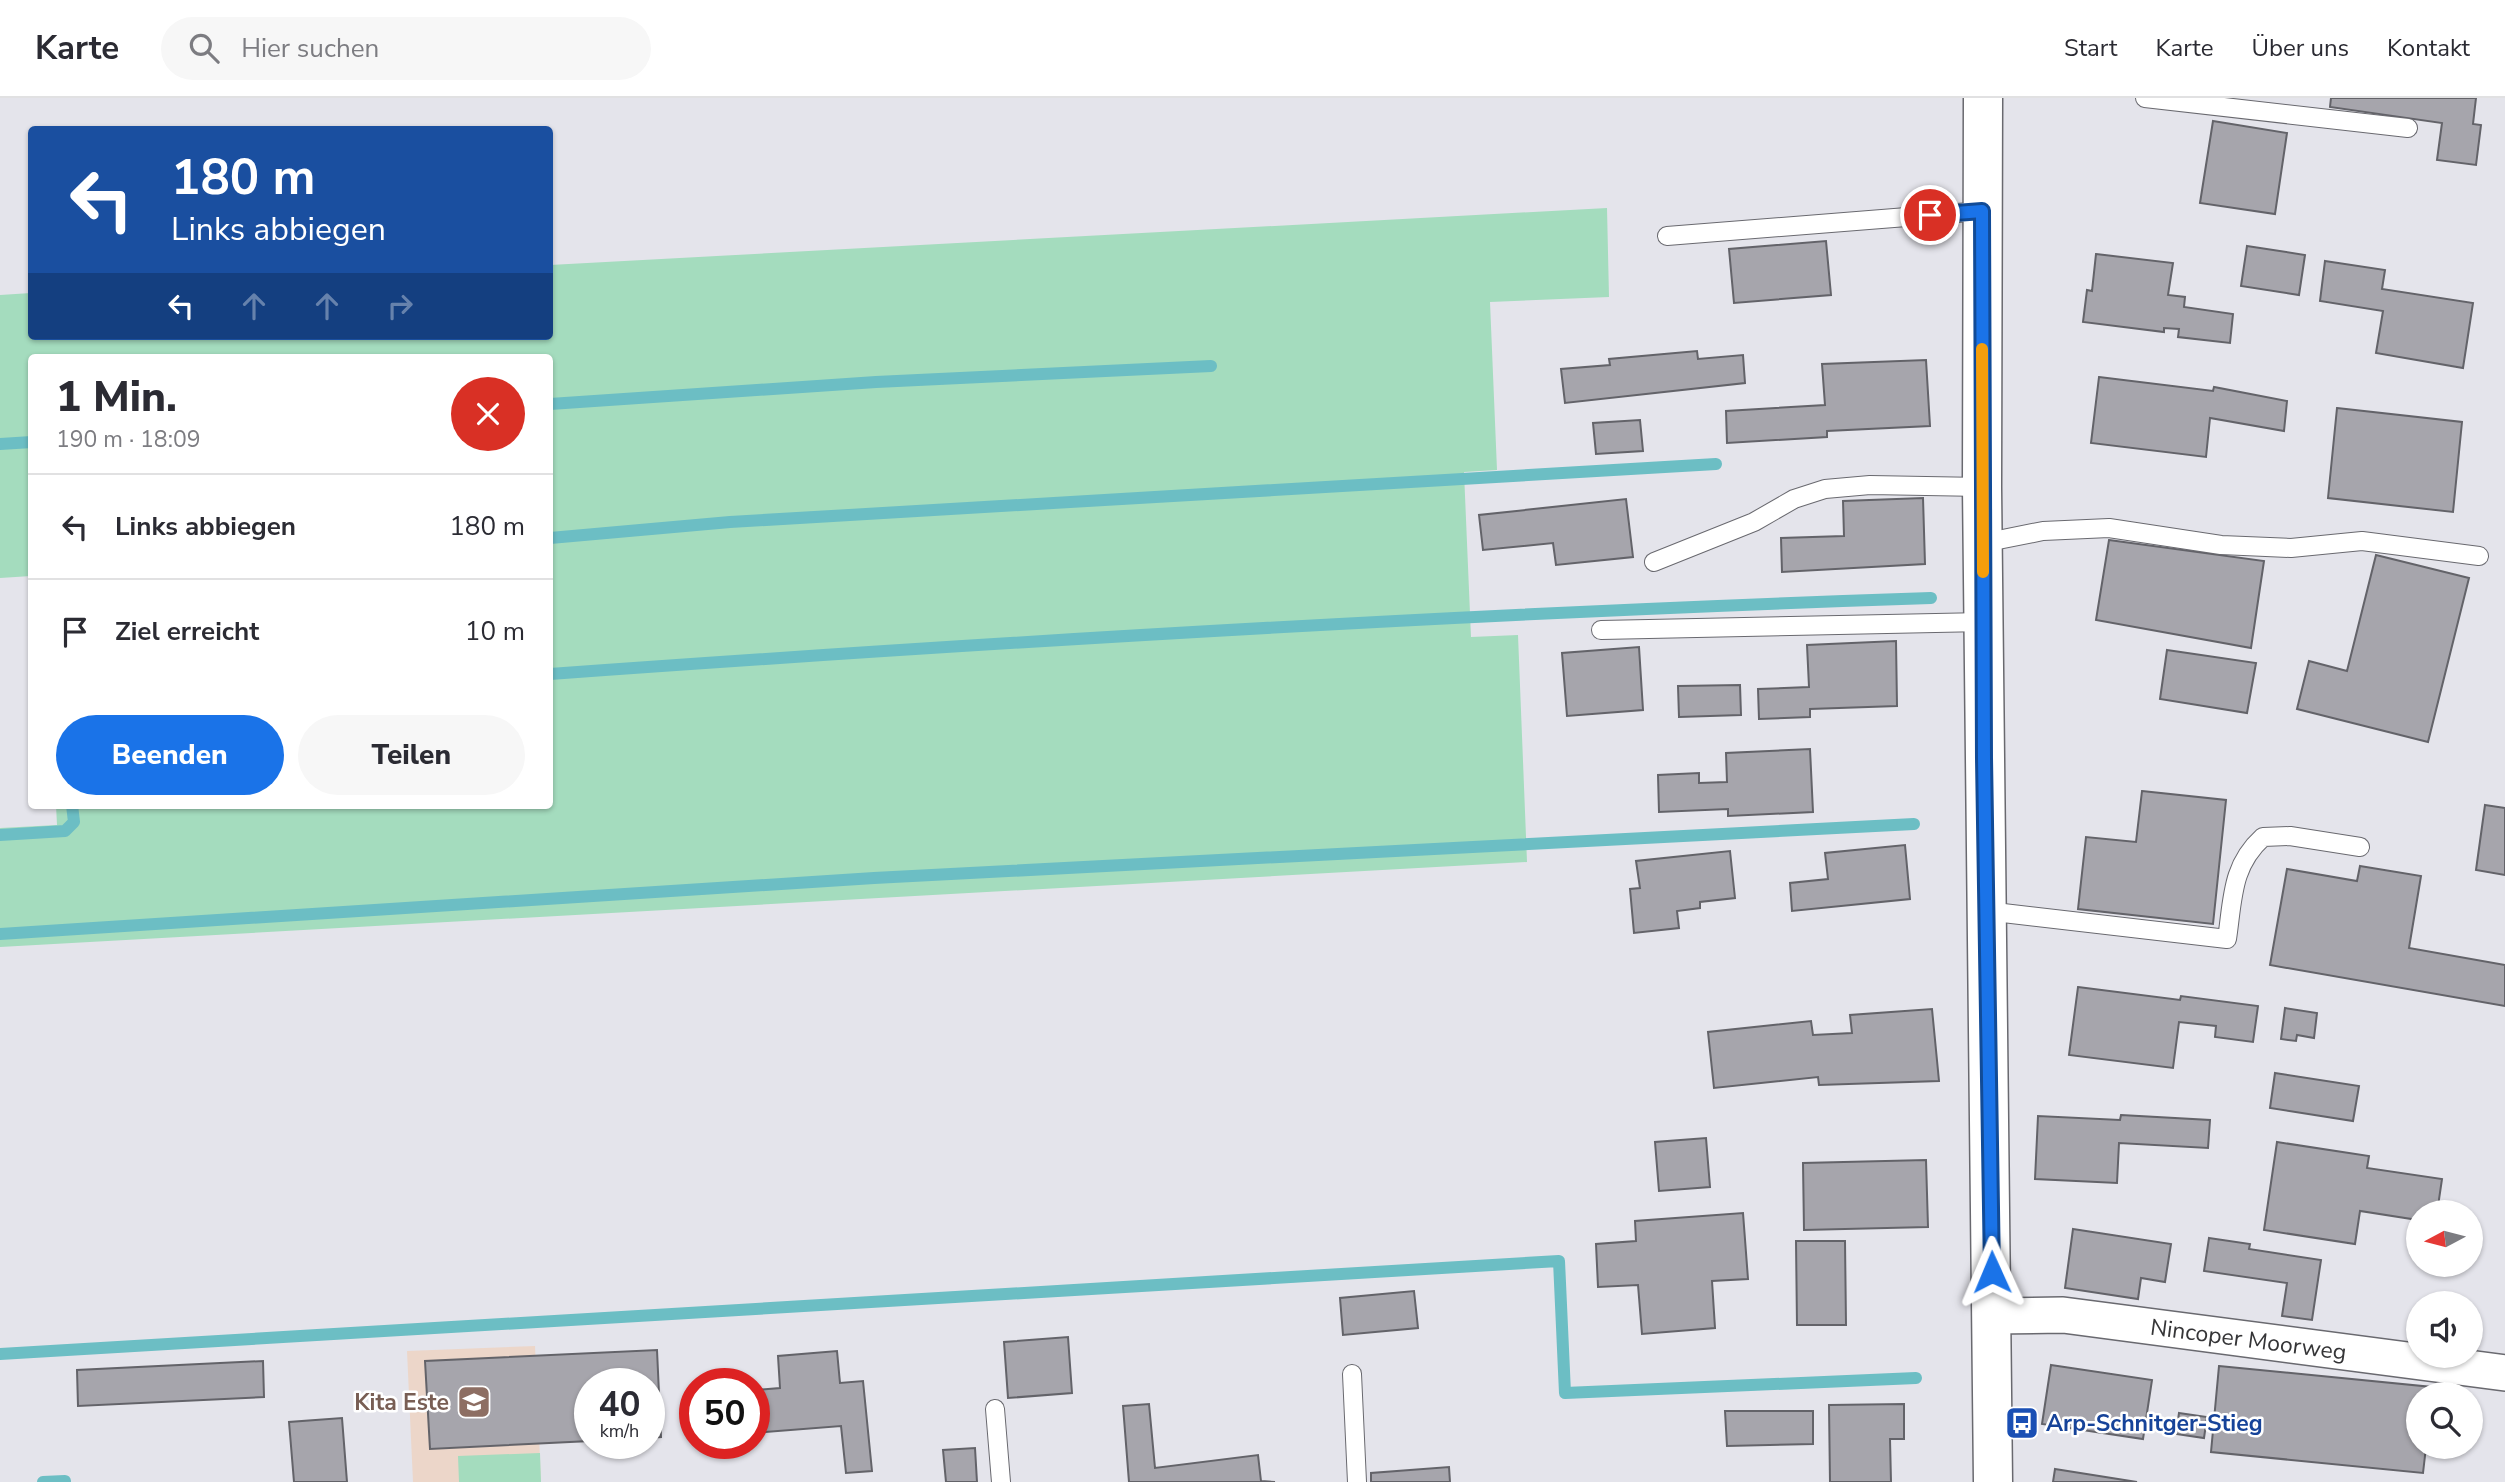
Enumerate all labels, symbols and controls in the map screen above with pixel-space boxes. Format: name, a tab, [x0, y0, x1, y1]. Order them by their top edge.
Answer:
search box	[161, 17, 651, 80]
text: Karte	[35, 26, 119, 71]
icon: search	[185, 29, 223, 67]
text: Hier suchen	[241, 31, 379, 66]
text: Start	[2064, 32, 2117, 64]
text: Karte	[2155, 32, 2213, 64]
text: Über uns	[2251, 32, 2349, 64]
text: Kontakt	[2387, 32, 2470, 64]
text: 180 m	[171, 144, 315, 211]
icon: left	[56, 154, 147, 245]
pin	[1900, 185, 1960, 245]
icon: arrive	[1911, 196, 1949, 234]
text: Links abbiegen	[171, 208, 386, 251]
icon: left	[162, 287, 200, 325]
icon: ahead	[235, 287, 273, 325]
icon: ahead	[308, 287, 346, 325]
icon: right	[381, 287, 419, 325]
text: 1 Min.	[56, 369, 177, 426]
button: close	[451, 377, 525, 451]
text: 190 m · 18:09	[56, 424, 201, 455]
icon: left	[56, 508, 94, 546]
text: Links abbiegen	[115, 509, 296, 544]
text: 180 m	[449, 509, 525, 544]
icon: arrive	[56, 613, 94, 651]
text: Ziel erreicht	[115, 614, 259, 649]
text: 10 m	[465, 614, 525, 649]
button: Beenden	[56, 715, 284, 795]
button: Teilen	[298, 715, 525, 795]
north arrow	[2406, 1200, 2483, 1278]
map controls	[2406, 1200, 2483, 1459]
position arrow	[1955, 1235, 2029, 1309]
button: sound	[2406, 1291, 2483, 1368]
street label: Nincoper Moorweg	[2148, 1311, 2348, 1368]
speed limit sign: 50	[679, 1368, 770, 1459]
text: 40	[598, 1381, 641, 1428]
button: search	[2406, 1382, 2483, 1459]
school or university icon: Kita Este	[455, 1383, 493, 1421]
place label: Kita Este	[354, 1387, 449, 1418]
bus stop icon: Arp-Schnitger-Stieg	[2003, 1404, 2041, 1442]
place label: Arp-Schnitger-Stieg	[2046, 1408, 2263, 1439]
text: km/h	[600, 1419, 639, 1443]

